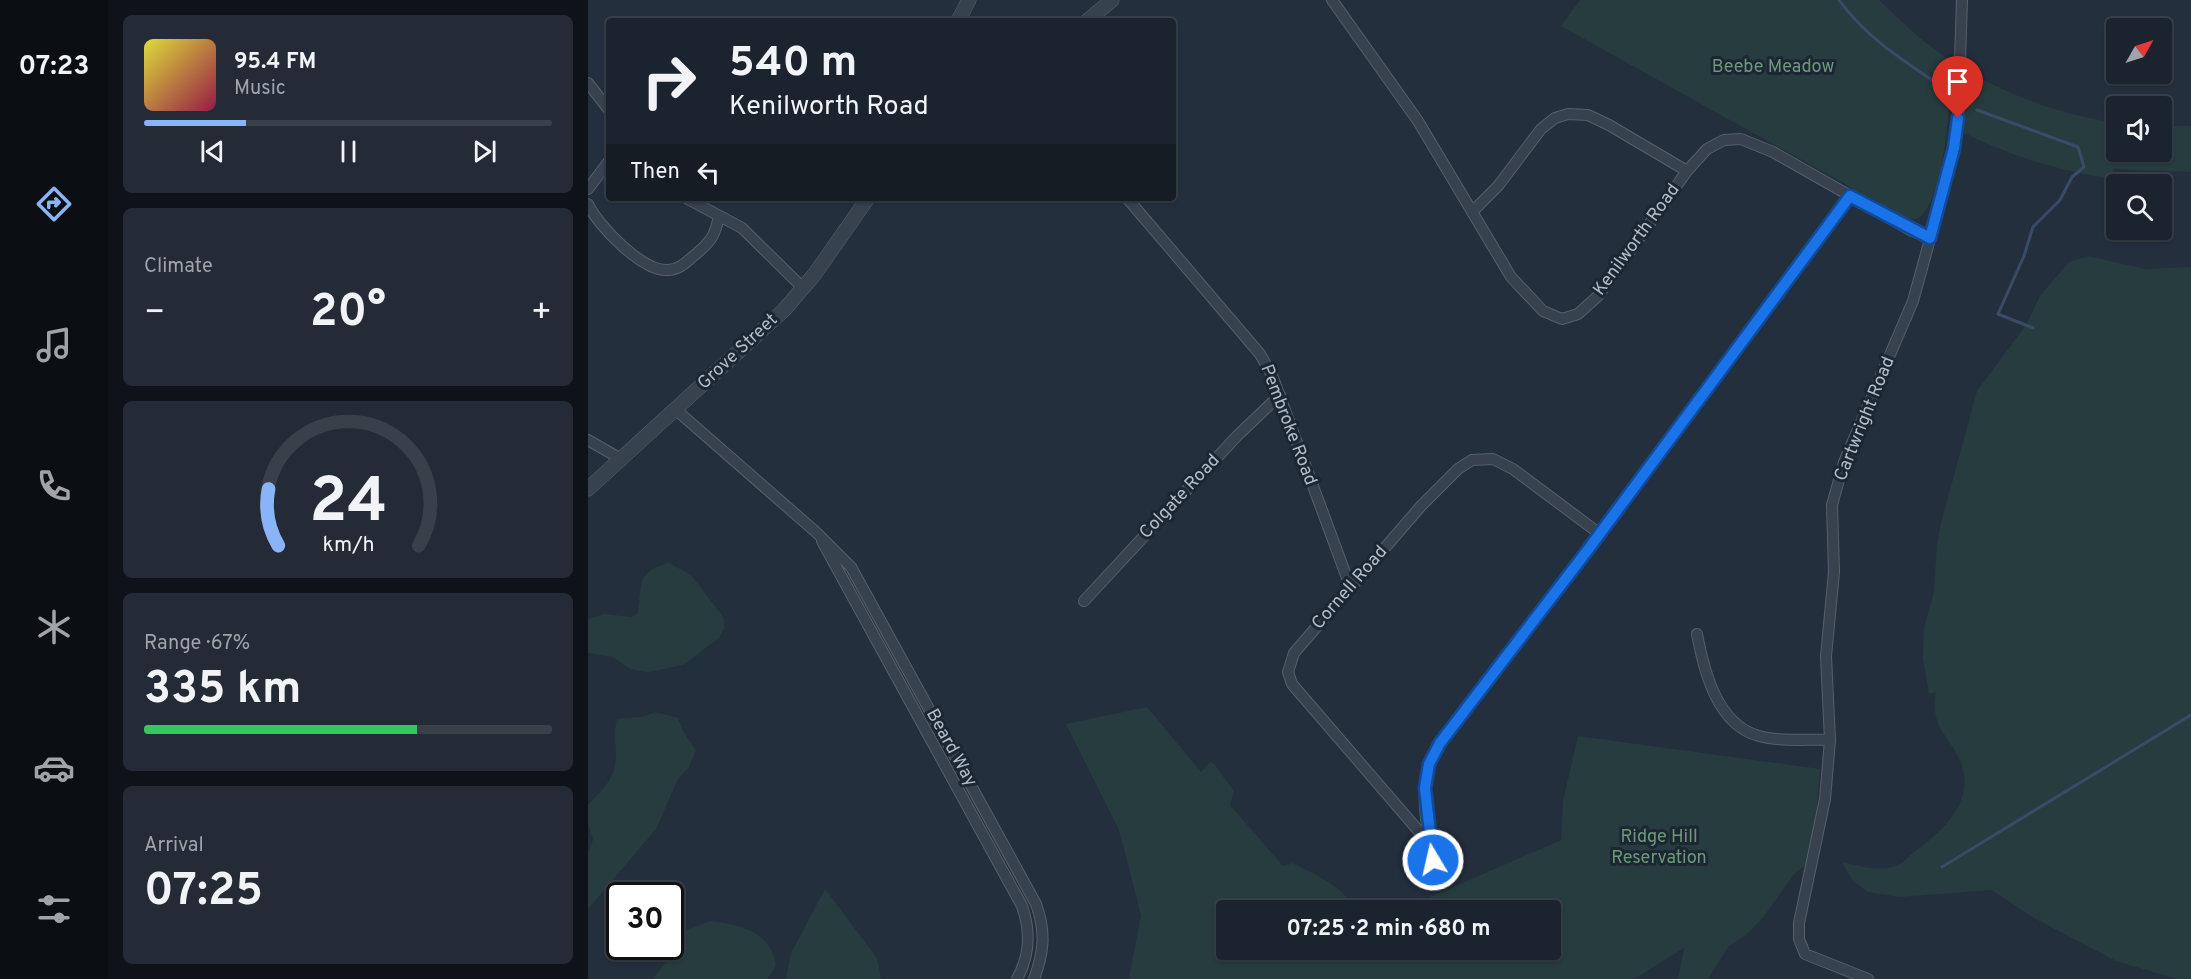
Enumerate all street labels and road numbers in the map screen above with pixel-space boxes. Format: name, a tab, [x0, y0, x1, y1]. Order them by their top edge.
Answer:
street label: Kenilworth Road	[1589, 179, 1685, 301]
street label: Grove Street	[693, 309, 783, 395]
street label: Cartwright Road	[1830, 353, 1900, 485]
street label: Pembroke Road	[1254, 361, 1322, 489]
street label: Colgate Road	[1135, 450, 1225, 544]
street label: Cornell Road	[1307, 541, 1393, 635]
street label: Beard Way	[920, 705, 982, 791]

